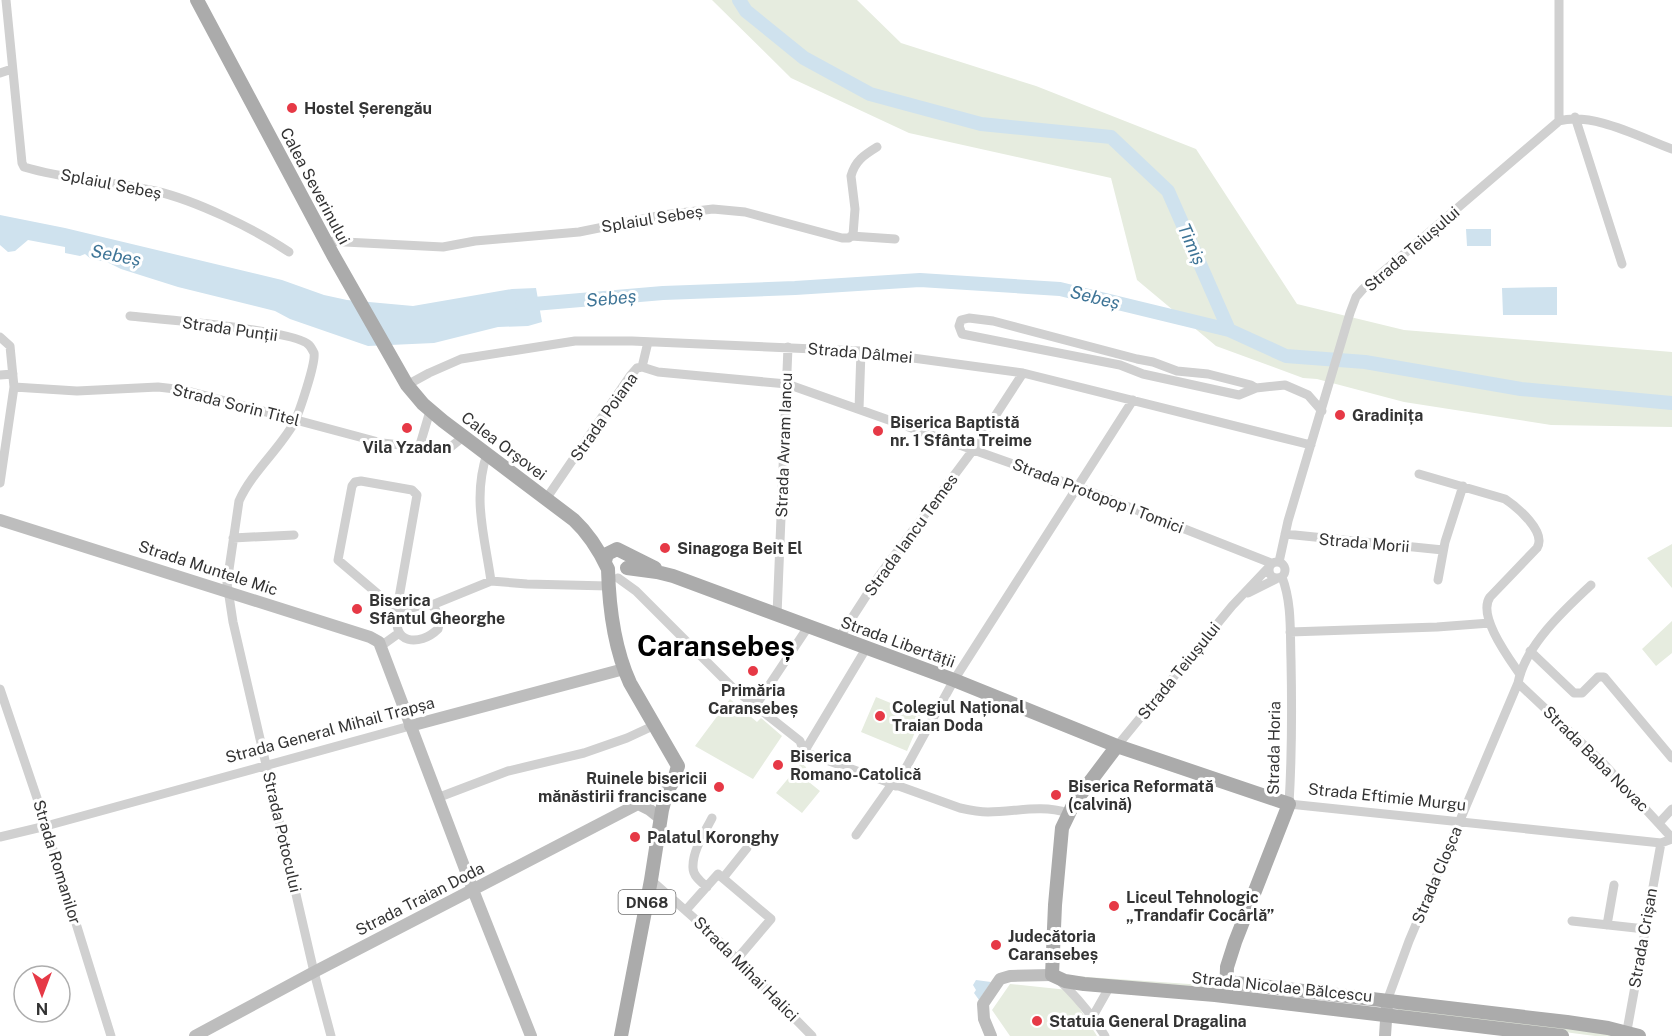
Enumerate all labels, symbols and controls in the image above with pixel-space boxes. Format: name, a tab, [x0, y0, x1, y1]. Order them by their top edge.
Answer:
place label: Hostel Șerengău	[304, 99, 432, 118]
marker: Hostel Șerengău	[285, 101, 299, 115]
street label: Calea Severinului	[276, 124, 354, 248]
street label: Splaiul Sebeș	[59, 165, 163, 203]
street label: Splaiul Sebeș	[600, 202, 704, 236]
street label: Strada Teiușului	[1361, 203, 1463, 295]
water label: Timiș	[1174, 220, 1210, 268]
water label: Sebeș	[89, 240, 143, 270]
water label: Sebeș	[1068, 281, 1122, 313]
water label: Sebeș	[585, 285, 637, 311]
street label: Strada Punții	[181, 313, 279, 345]
street label: Strada Dâlmei	[807, 339, 913, 367]
street label: Strada Poiana	[566, 369, 642, 465]
street label: Strada Avram Iancu	[772, 372, 796, 518]
street label: Strada Sorin Titel	[170, 380, 302, 430]
place label: Gradinița	[1352, 406, 1423, 425]
street label: Calea Orșovei	[458, 408, 550, 484]
marker: Gradinița	[1333, 408, 1347, 422]
place label: Biserica Baptistă nr. 1 Sfânta Treime	[890, 413, 1032, 450]
marker: Vila Yzadan	[400, 421, 414, 435]
marker: Biserica Baptistă nr. 1 Sfânta Treime	[871, 424, 885, 438]
place label: Vila Yzadan	[363, 438, 451, 457]
street label: Strada Protopop I Tomici	[1010, 455, 1186, 537]
street label: Strada Iancu Temes	[860, 470, 962, 600]
street label: Strada Morii	[1318, 530, 1410, 556]
street label: Strada Muntele Mic	[136, 537, 280, 599]
place label: Sinagoga Beit El	[677, 539, 802, 558]
marker: Sinagoga Beit El	[658, 541, 672, 555]
place label: Biserica Sfântul Gheorghe	[369, 591, 505, 628]
marker: Biserica Sfântul Gheorghe	[350, 602, 364, 616]
street label: Strada Libertății	[838, 612, 958, 672]
street label: Strada Teiușului	[1134, 618, 1224, 724]
district label: Caransebeș	[637, 629, 795, 662]
marker: Primăria Caransebeș	[746, 664, 760, 678]
place label: Primăria Caransebeș	[708, 681, 798, 718]
street label: Strada General Mihail Trapșa	[223, 693, 437, 767]
place label: Colegiul Național Traian Doda	[892, 698, 1025, 735]
street label: Strada Horia	[1264, 701, 1284, 795]
street label: Strada Baba Novac	[1539, 702, 1653, 816]
marker: Colegiul Național Traian Doda	[873, 709, 887, 723]
place label: Biserica Romano-Catolică	[790, 747, 921, 784]
marker: Biserica Romano-Catolică	[771, 758, 785, 772]
place label: Ruinele bisericii mănăstirii franciscane	[538, 769, 707, 806]
street label: Strada Potocului	[259, 770, 305, 894]
place label: Biserica Reformată (calvină)	[1068, 777, 1214, 814]
street label: Strada Eftimie Murgu	[1307, 779, 1467, 815]
marker: Ruinele bisericii mănăstirii franciscane	[712, 780, 726, 794]
marker: Biserica Reformată (calvină)	[1049, 788, 1063, 802]
street label: Strada Romanilor	[29, 798, 85, 926]
street label: Strada Cloșca	[1408, 824, 1466, 926]
place label: Palatul Koronghy	[647, 828, 779, 847]
marker: Palatul Koronghy	[628, 830, 642, 844]
street label: Strada Traian Doda	[352, 858, 488, 940]
street label: Strada Crișan	[1625, 887, 1661, 989]
place label: Liceul Tehnologic „Trandafir Cocârlă”	[1126, 888, 1274, 925]
road number: DN68	[618, 890, 676, 914]
marker: Liceul Tehnologic „Trandafir Cocârlă”	[1107, 899, 1121, 913]
street label: Strada Mihai Halici	[690, 913, 802, 1025]
place label: Judecătoria Caransebeș	[1008, 927, 1098, 964]
marker: Judecătoria Caransebeș	[989, 938, 1003, 952]
north arrow	[12, 964, 72, 1024]
street label: Strada Nicolae Bălcescu	[1191, 968, 1373, 1006]
text: N	[36, 999, 48, 1018]
place label: Statuia General Dragalina	[1049, 1012, 1247, 1031]
marker: Statuia General Dragalina	[1030, 1014, 1044, 1028]

